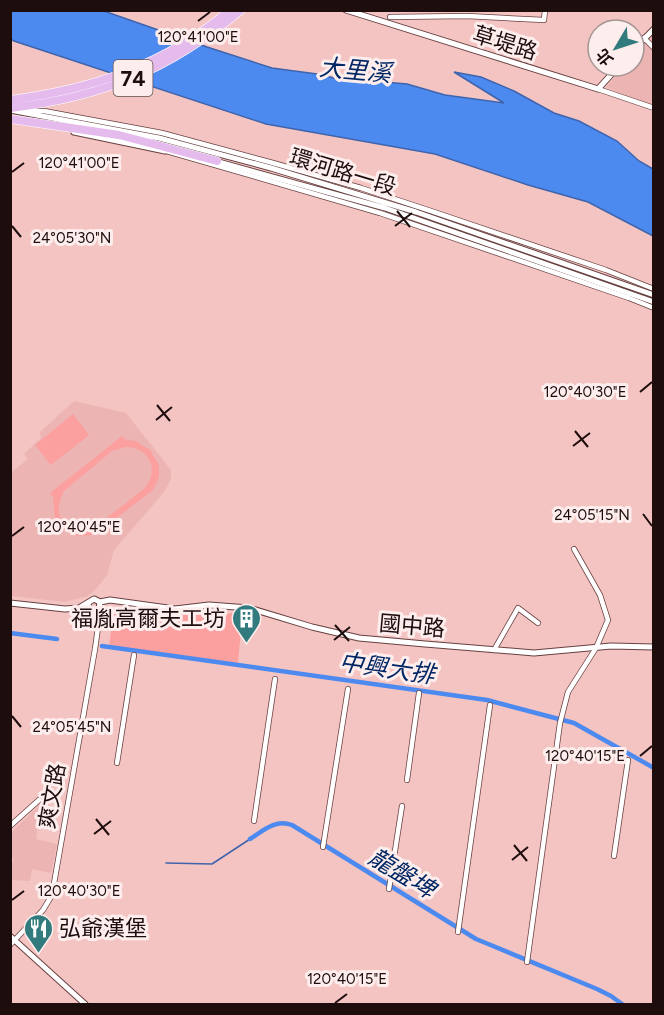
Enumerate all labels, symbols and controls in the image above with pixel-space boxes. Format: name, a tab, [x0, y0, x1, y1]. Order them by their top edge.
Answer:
north arrow	[586, 18, 646, 78]
street label: 草堤路	[469, 20, 541, 66]
text: 120°41'00"E	[157, 28, 239, 46]
text: 北	[592, 45, 617, 69]
water label: 大里溪	[318, 52, 395, 88]
road number: 74	[114, 60, 152, 96]
street label: 環河路一段	[286, 143, 400, 201]
text: 120°41'00"E	[38, 154, 120, 172]
text: 24°05'30"N	[33, 229, 111, 247]
text: 120°40'30"E	[543, 383, 627, 401]
text: 24°05'15"N	[554, 506, 630, 524]
text: 120°40'45"E	[37, 518, 121, 536]
building icon: 福胤高爾夫工坊	[230, 602, 262, 644]
place label: 福胤高爾夫工坊	[71, 605, 225, 632]
street label: 國中路	[378, 610, 446, 642]
water label: 中興大排	[337, 647, 440, 689]
text: 24°05'45"N	[33, 718, 111, 736]
text: 120°40'15"E	[545, 747, 625, 765]
street label: 爽文路	[33, 761, 71, 831]
water label: 龍盤埤	[364, 842, 443, 906]
text: 120°40'30"E	[37, 882, 121, 900]
restaurant icon: 弘爺漢堡	[22, 912, 54, 954]
place label: 弘爺漢堡	[59, 915, 147, 942]
text: 120°40'15"E	[307, 970, 387, 988]

